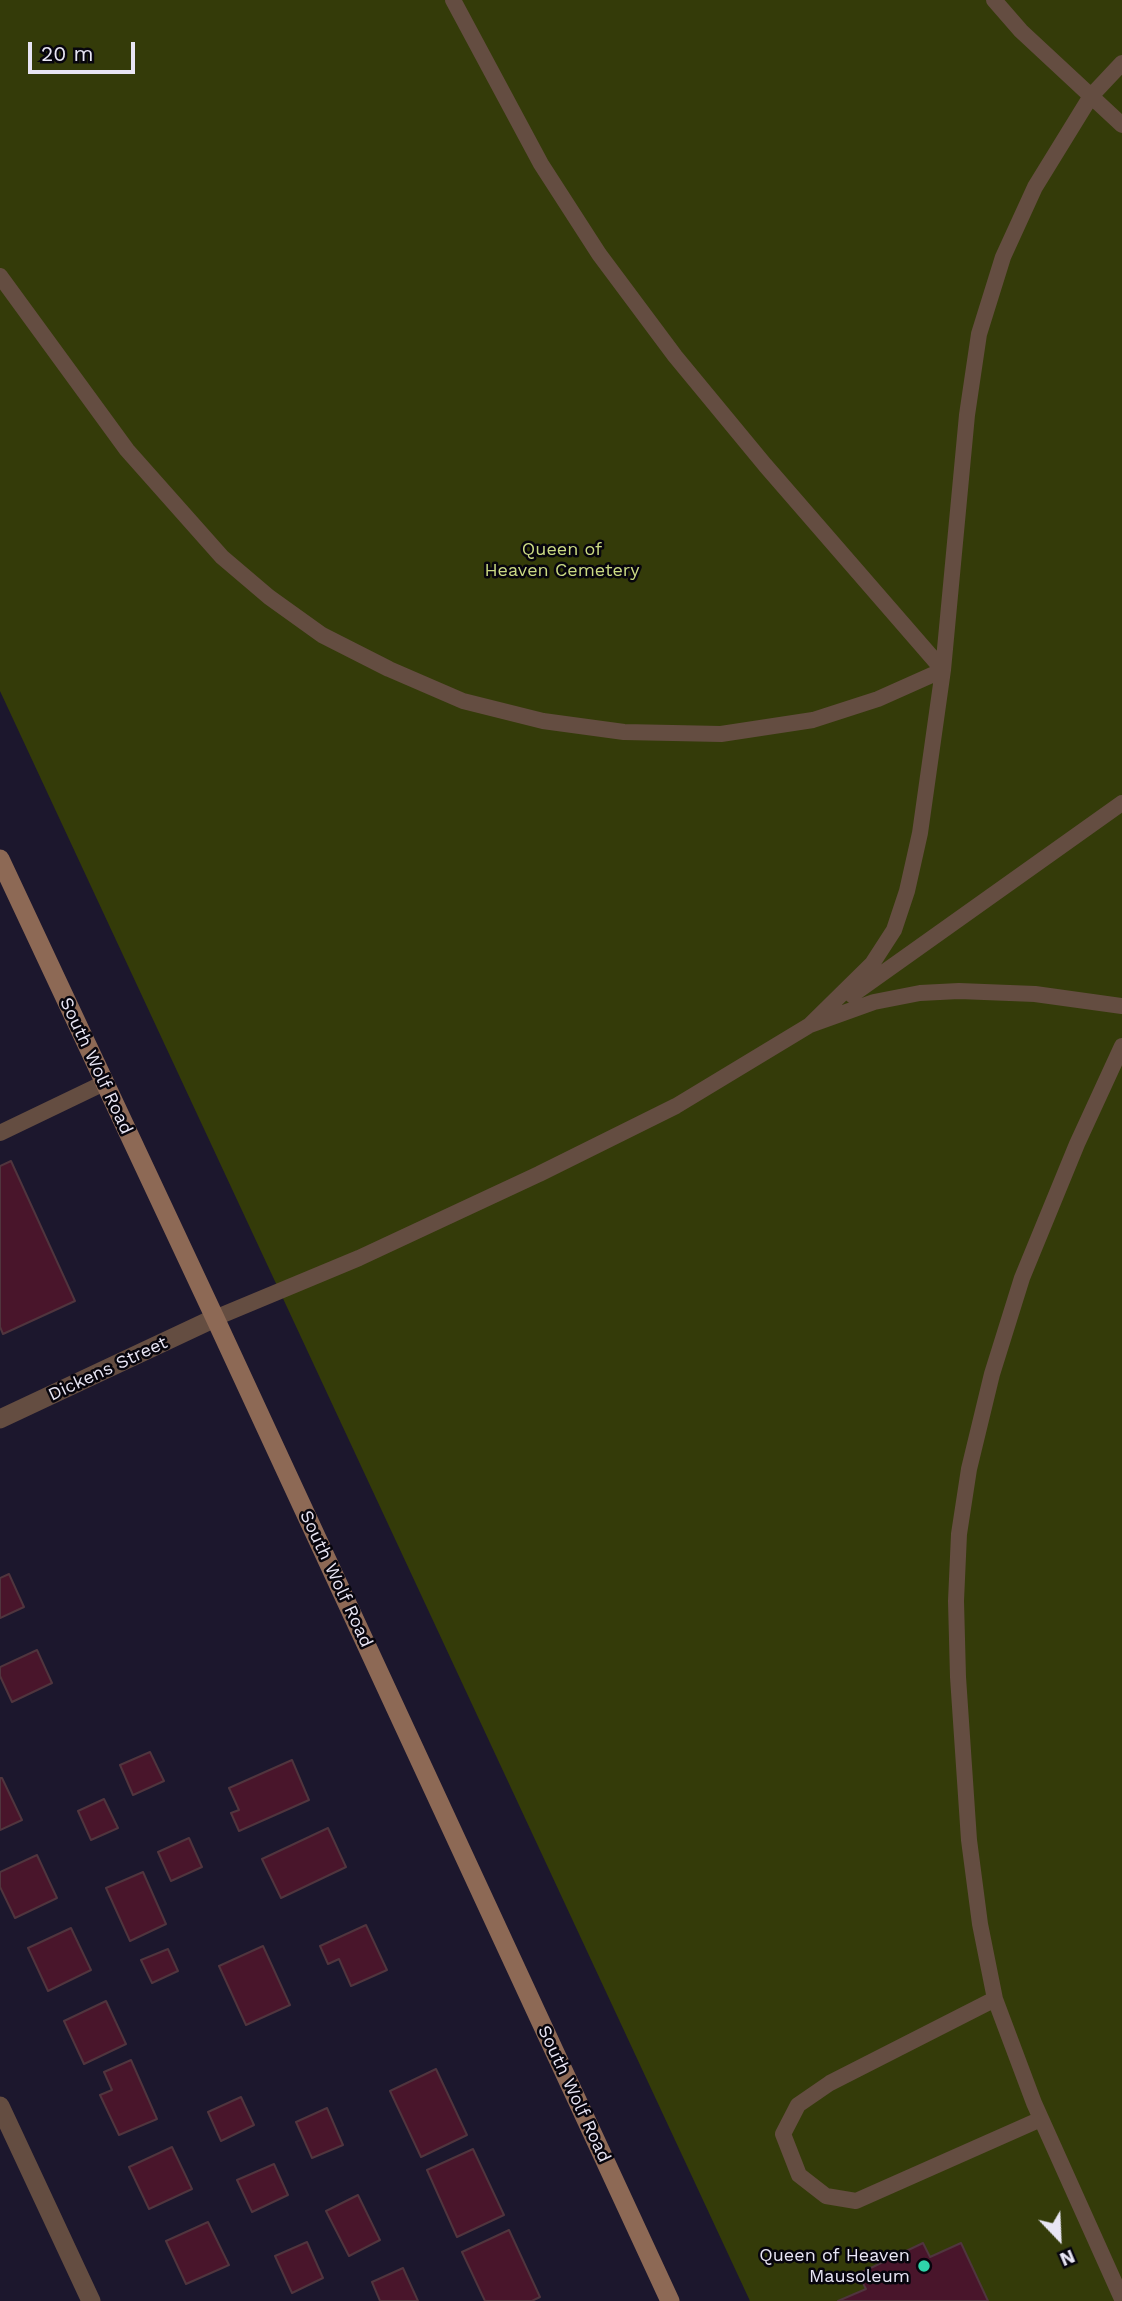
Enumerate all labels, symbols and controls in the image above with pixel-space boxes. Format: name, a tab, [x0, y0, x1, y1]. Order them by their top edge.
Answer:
scale bar	[32, 28, 138, 72]
text: 20 m	[41, 41, 93, 66]
park label: Queen of Heaven Cemetery	[485, 539, 639, 582]
street label: South Wolf Road	[55, 994, 137, 1138]
street label: Dickens Street	[45, 1332, 171, 1406]
street label: South Wolf Road	[295, 1507, 377, 1651]
street label: South Wolf Road	[533, 2022, 615, 2166]
north arrow	[1024, 2203, 1094, 2273]
text: N	[1056, 2244, 1078, 2271]
place label: Queen of Heaven Mausoleum	[759, 2245, 910, 2288]
marker: Queen of Heaven Mausoleum	[916, 2258, 932, 2274]

